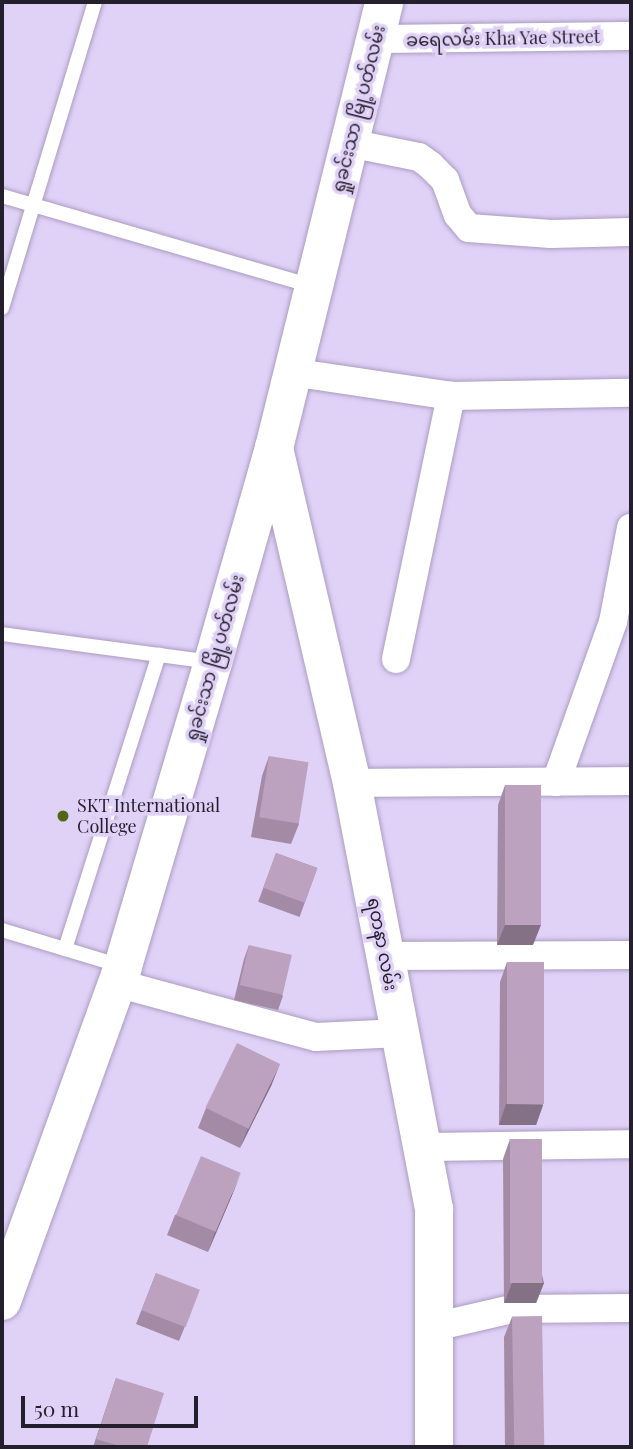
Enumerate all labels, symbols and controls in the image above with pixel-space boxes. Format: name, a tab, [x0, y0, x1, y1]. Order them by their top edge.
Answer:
street label: ရှုခင်းသာ မြို့ပတ်လမ်း	[327, 23, 389, 195]
street label: ခရေလမ်း Kha Yae Street	[405, 25, 601, 51]
street label: ရှုခင်းသာ မြို့ပတ်လမ်း	[180, 572, 248, 744]
place label: SKT International College	[77, 795, 221, 838]
marker: SKT International College	[55, 808, 71, 824]
street label: ရတနာ လမ်း	[363, 896, 403, 992]
scale bar	[24, 1382, 201, 1426]
text: 50 m	[34, 1394, 79, 1422]

